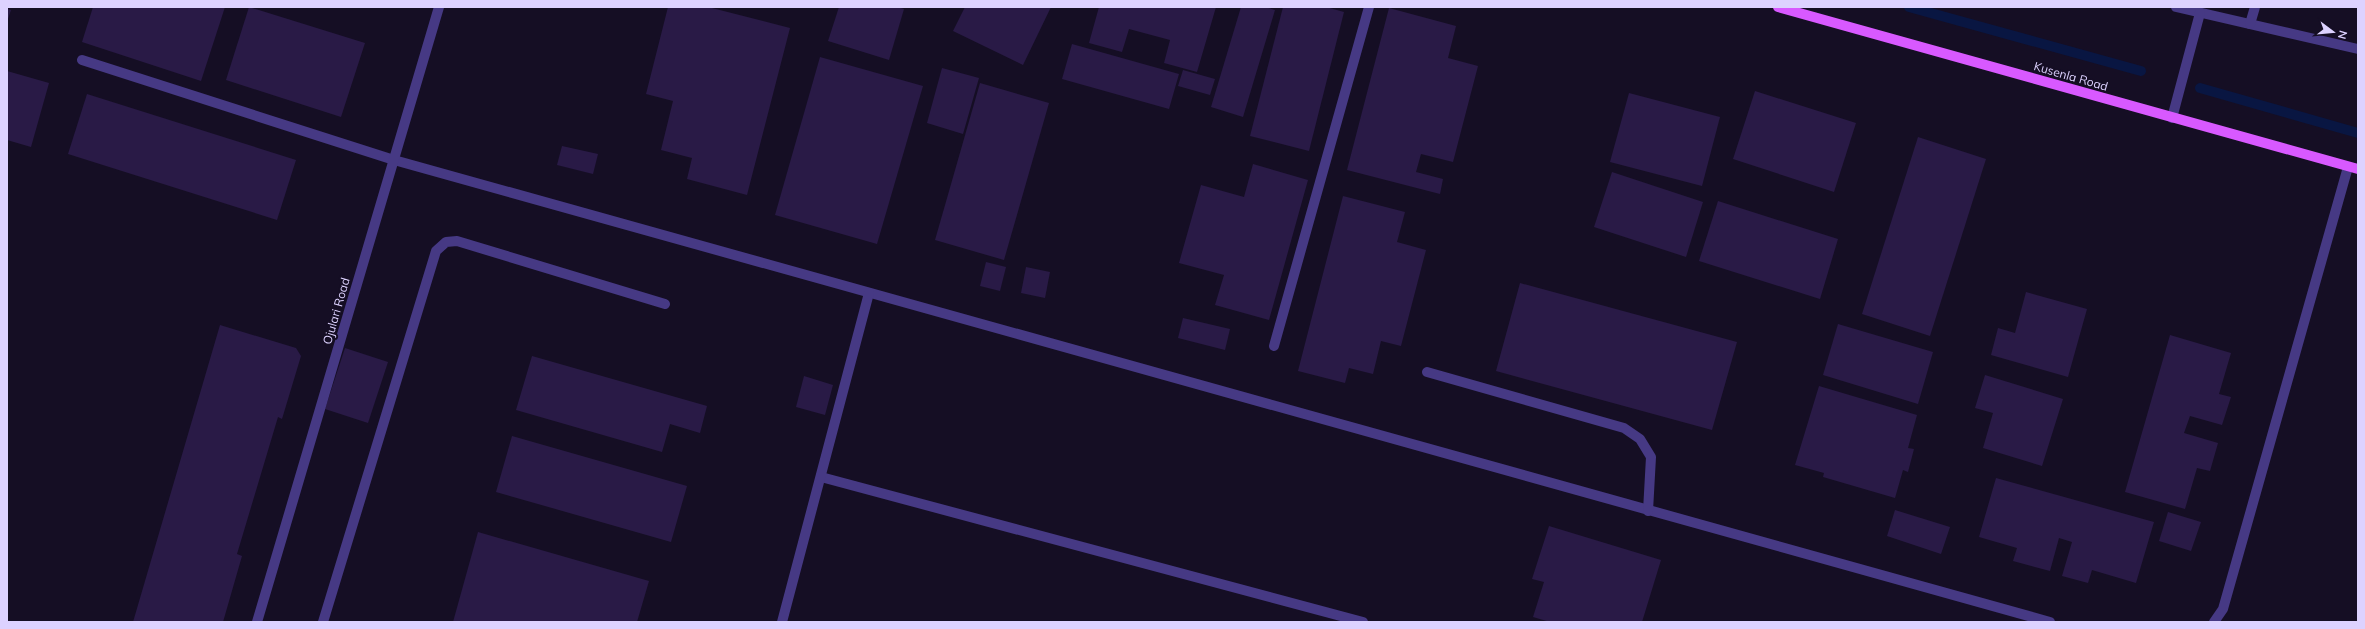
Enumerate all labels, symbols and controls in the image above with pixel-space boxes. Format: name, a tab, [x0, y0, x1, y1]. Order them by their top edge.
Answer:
north arrow	[2313, 12, 2353, 52]
text: N	[2335, 29, 2350, 41]
street label: Kusenla Road	[2032, 58, 2110, 94]
street label: Ojulari Road	[319, 276, 353, 346]

